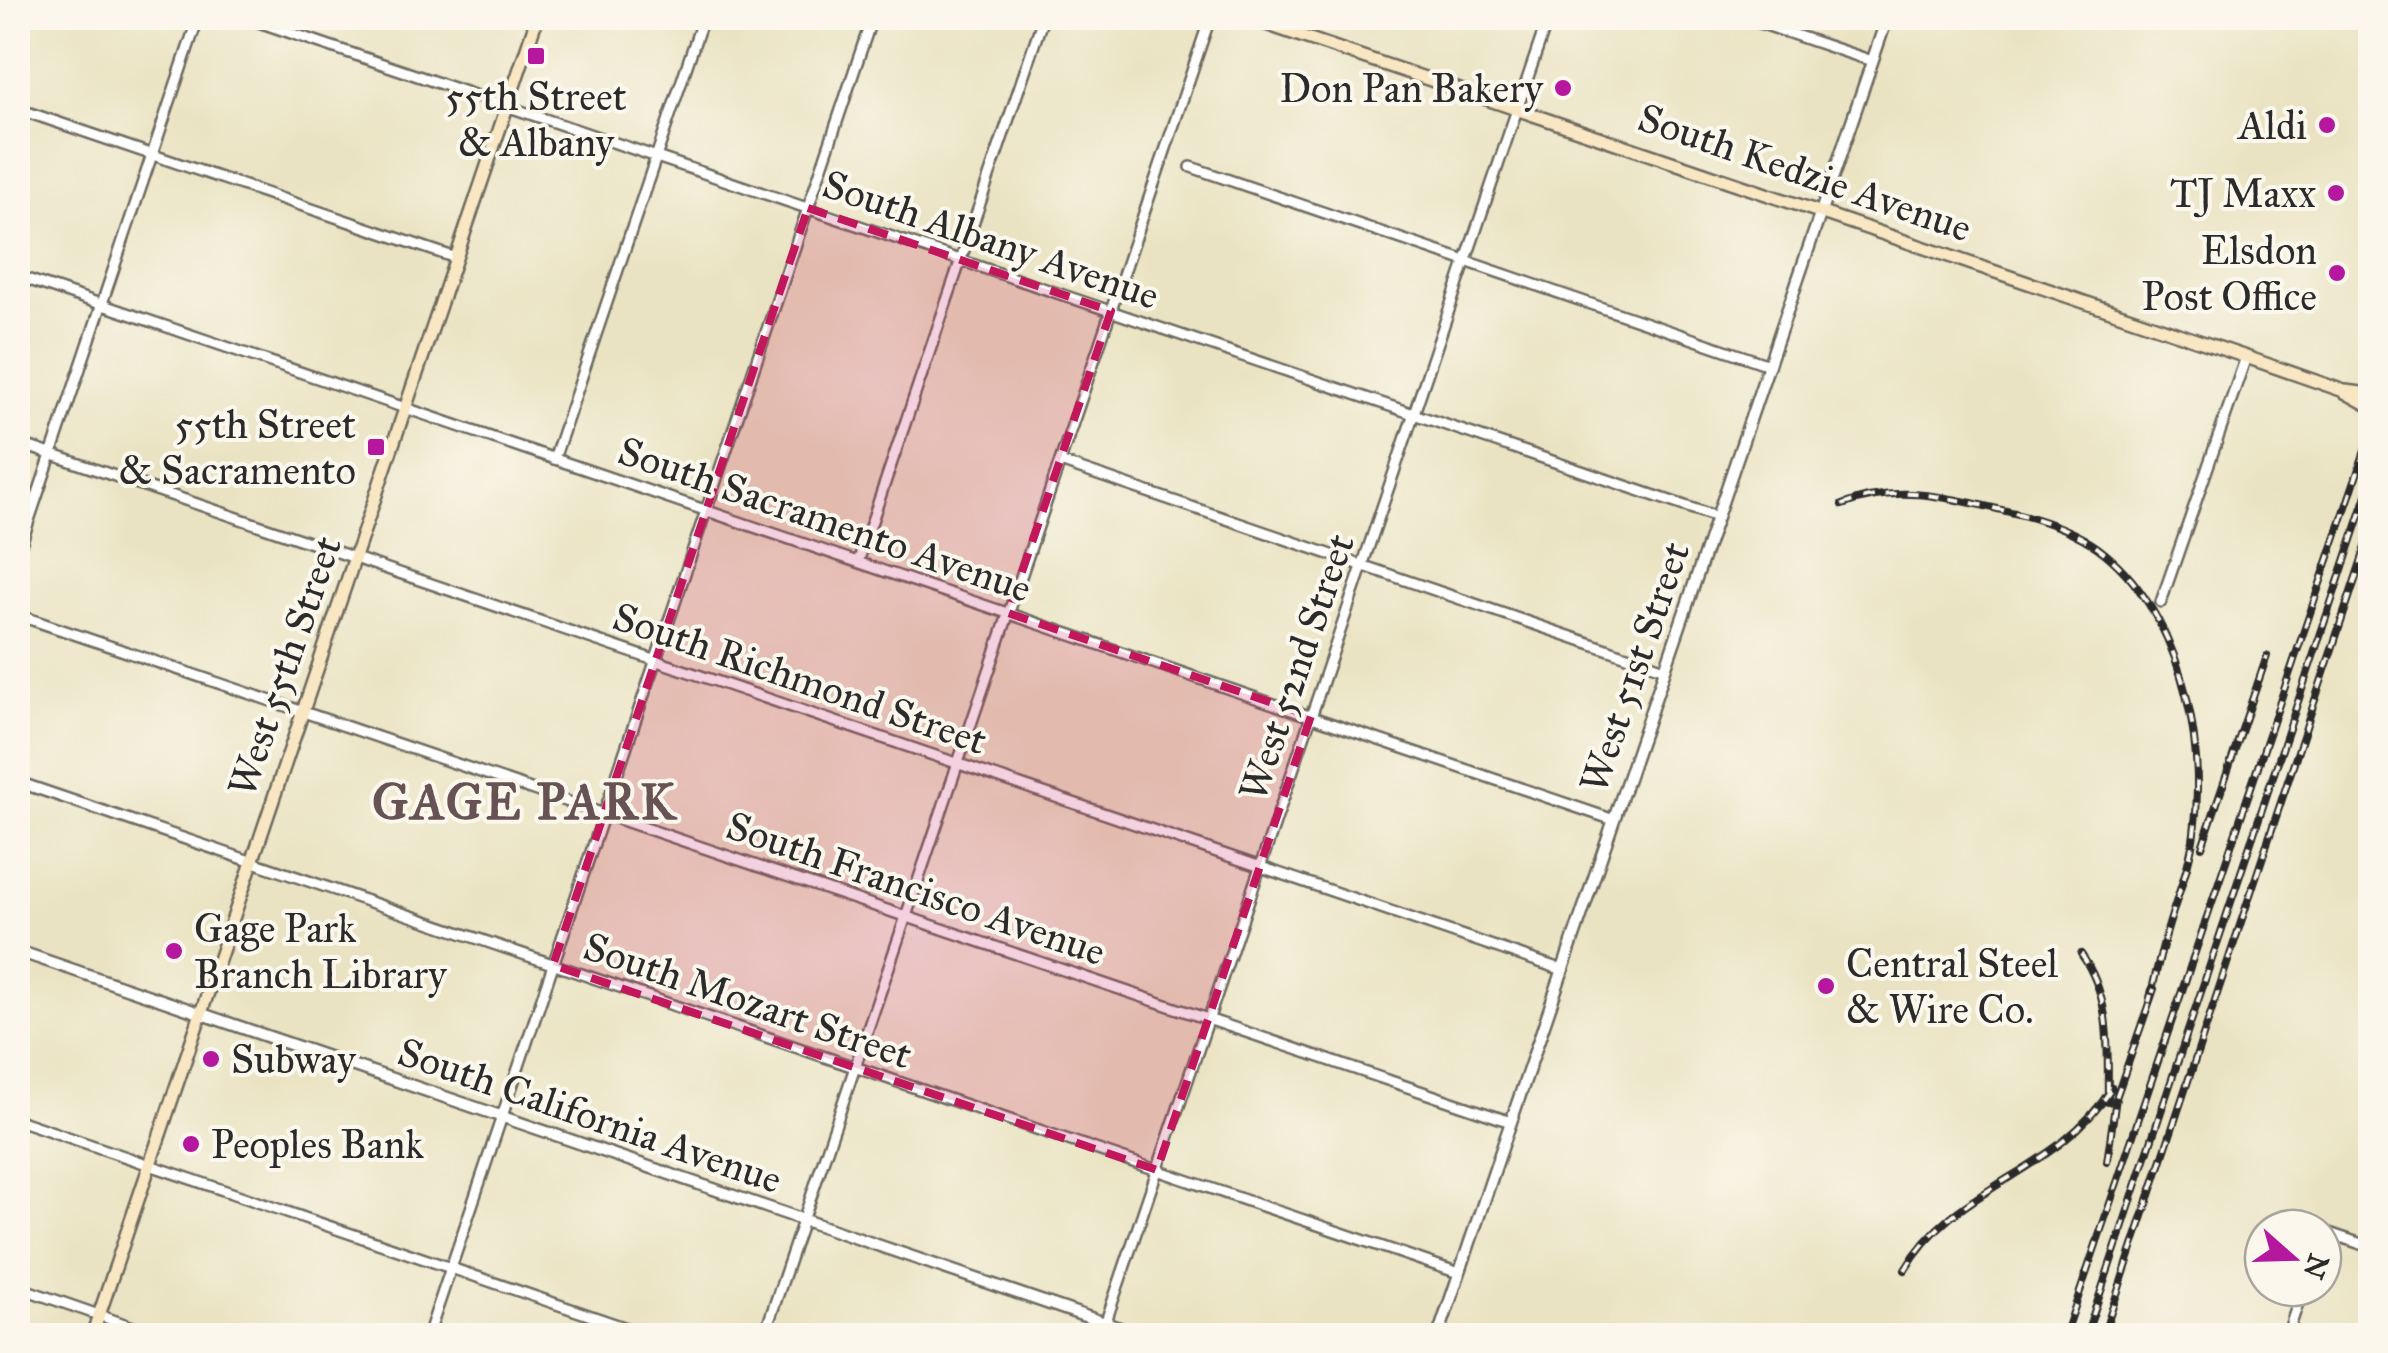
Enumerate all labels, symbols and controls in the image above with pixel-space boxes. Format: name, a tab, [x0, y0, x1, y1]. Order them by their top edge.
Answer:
marker: 55th Street & Albany	[525, 45, 547, 67]
place label: Don Pan Bakery	[1279, 64, 1544, 113]
place label: 55th Street & Albany	[445, 72, 627, 167]
marker: Don Pan Bakery	[1552, 77, 1574, 99]
street label: South Kedzie Avenue	[1632, 92, 1978, 252]
place label: Aldi	[2236, 101, 2307, 150]
marker: Aldi	[2316, 114, 2338, 136]
street label: South Albany Avenue	[816, 159, 1165, 320]
place label: TJ Maxx	[2170, 169, 2316, 218]
marker: TJ Maxx	[2325, 182, 2347, 204]
place label: Elsdon Post Office	[2142, 226, 2317, 321]
marker: Elsdon Post Office	[2326, 262, 2348, 284]
place label: 55th Street & Sacramento	[119, 400, 356, 495]
street label: South Sacramento Avenue	[612, 426, 1038, 613]
marker: 55th Street & Sacramento	[365, 436, 387, 458]
street label: West 52nd Street	[1228, 528, 1365, 807]
street label: West 55th Street	[217, 530, 352, 803]
street label: West 51st Street	[1569, 536, 1700, 799]
street label: South Richmond Street	[607, 592, 993, 765]
district label: GAGE PARK	[372, 772, 678, 833]
street label: South Francisco Avenue	[720, 801, 1112, 976]
place label: Gage Park Branch Library	[194, 904, 448, 999]
street label: South Mozart Street	[577, 921, 918, 1080]
place label: Central Steel & Wire Co.	[1846, 939, 2058, 1034]
marker: Gage Park Branch Library	[163, 940, 185, 962]
marker: Central Steel & Wire Co.	[1815, 975, 1837, 997]
street label: South California Avenue	[392, 1027, 788, 1204]
place label: Subway	[231, 1035, 357, 1084]
marker: Subway	[200, 1048, 222, 1070]
place label: Peoples Bank	[211, 1120, 424, 1169]
marker: Peoples Bank	[180, 1133, 202, 1155]
north arrow	[2243, 1208, 2343, 1308]
text: N	[2295, 1249, 2337, 1284]

